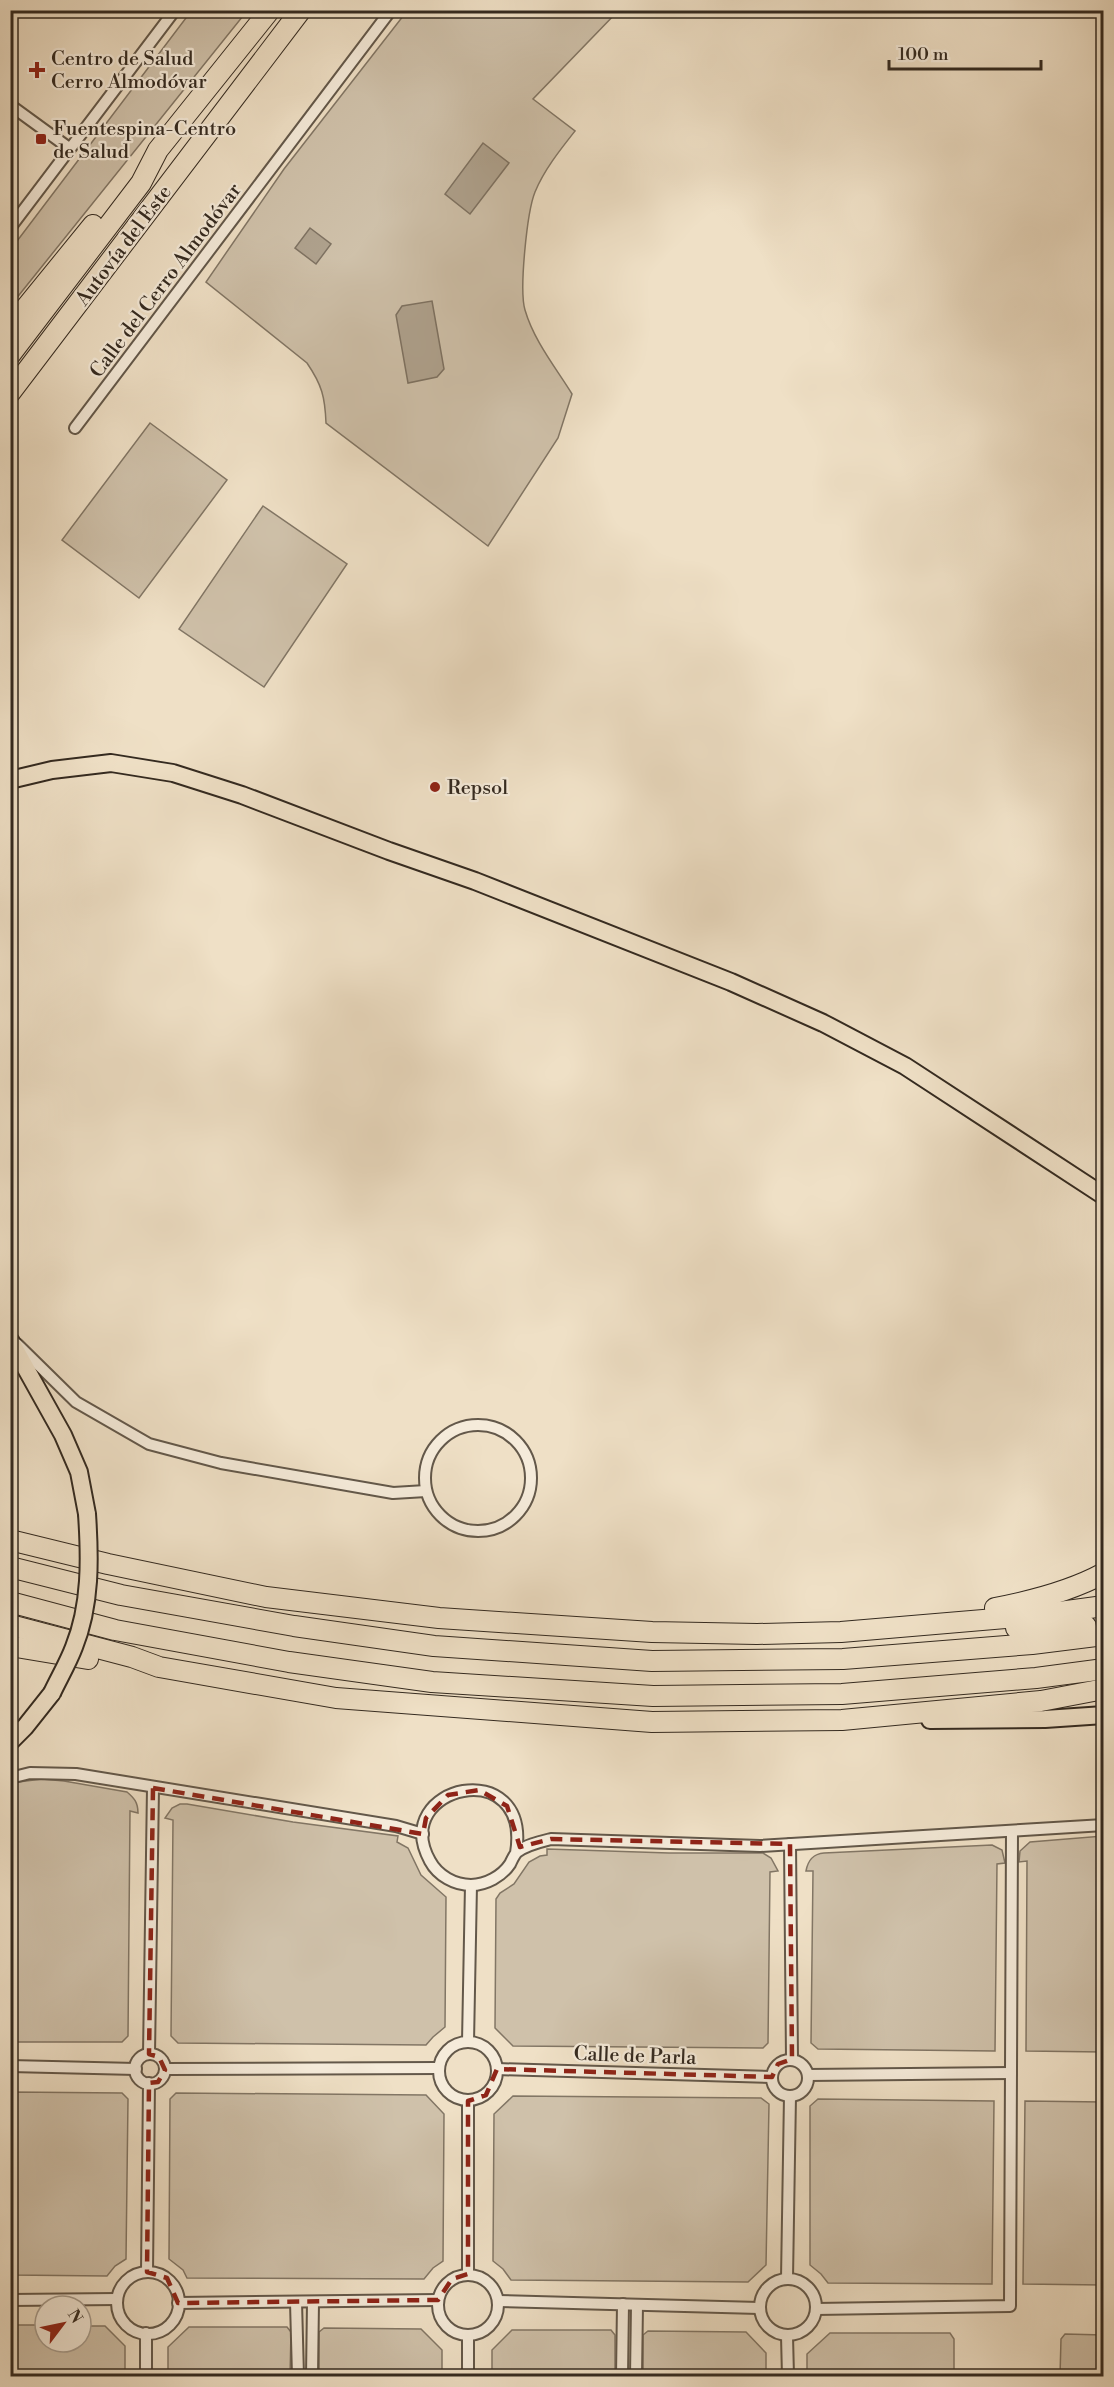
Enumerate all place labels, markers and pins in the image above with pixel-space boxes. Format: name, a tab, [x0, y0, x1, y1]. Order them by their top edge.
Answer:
place label: Centro de Salud Cerro Almodóvar	[51, 47, 207, 95]
marker: Centro de Salud Cerro Almodóvar	[28, 61, 46, 79]
place label: Fuentespina-Centro de Salud	[53, 117, 236, 165]
marker: Fuentespina-Centro de Salud	[34, 132, 48, 146]
place label: Repsol	[447, 776, 508, 801]
marker: Repsol	[428, 780, 442, 794]

